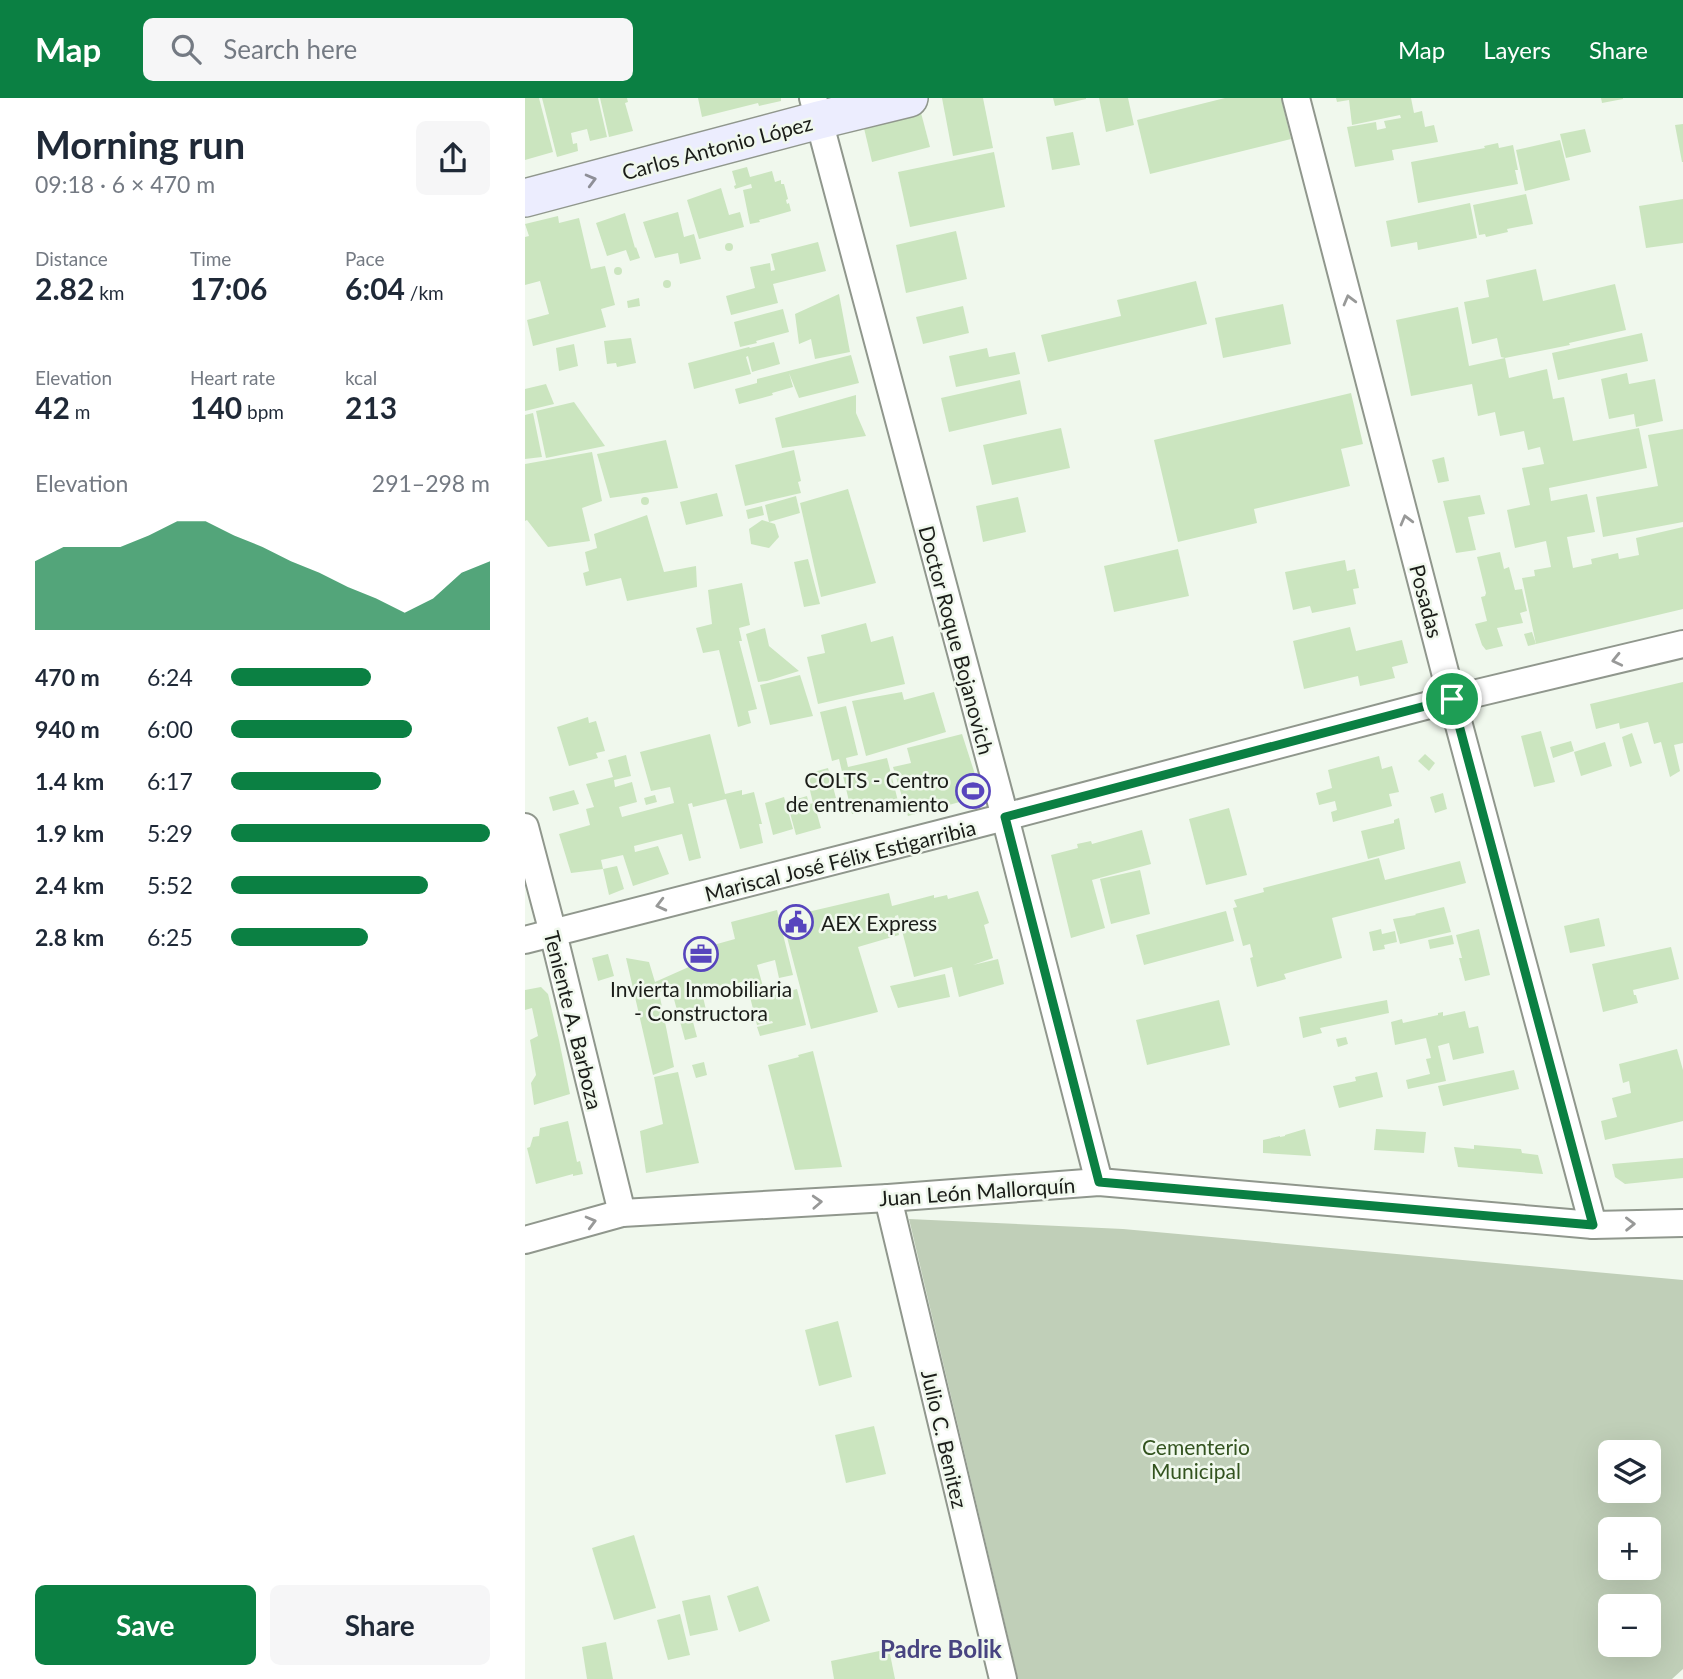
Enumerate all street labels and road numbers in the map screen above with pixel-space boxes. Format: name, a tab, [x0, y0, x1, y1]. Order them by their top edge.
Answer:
street label: Carlos Antonio López	[619, 110, 815, 184]
street label: Doctor Roque Bojanovich	[914, 523, 1000, 757]
street label: Posadas	[1405, 562, 1449, 640]
street label: Mariscal José Félix Estigarribia	[702, 814, 978, 906]
street label: Teniente A. Barboza	[540, 928, 608, 1112]
street label: Juan León Mallorquín	[878, 1172, 1076, 1210]
street label: Julio C. Benitez	[917, 1367, 973, 1511]

